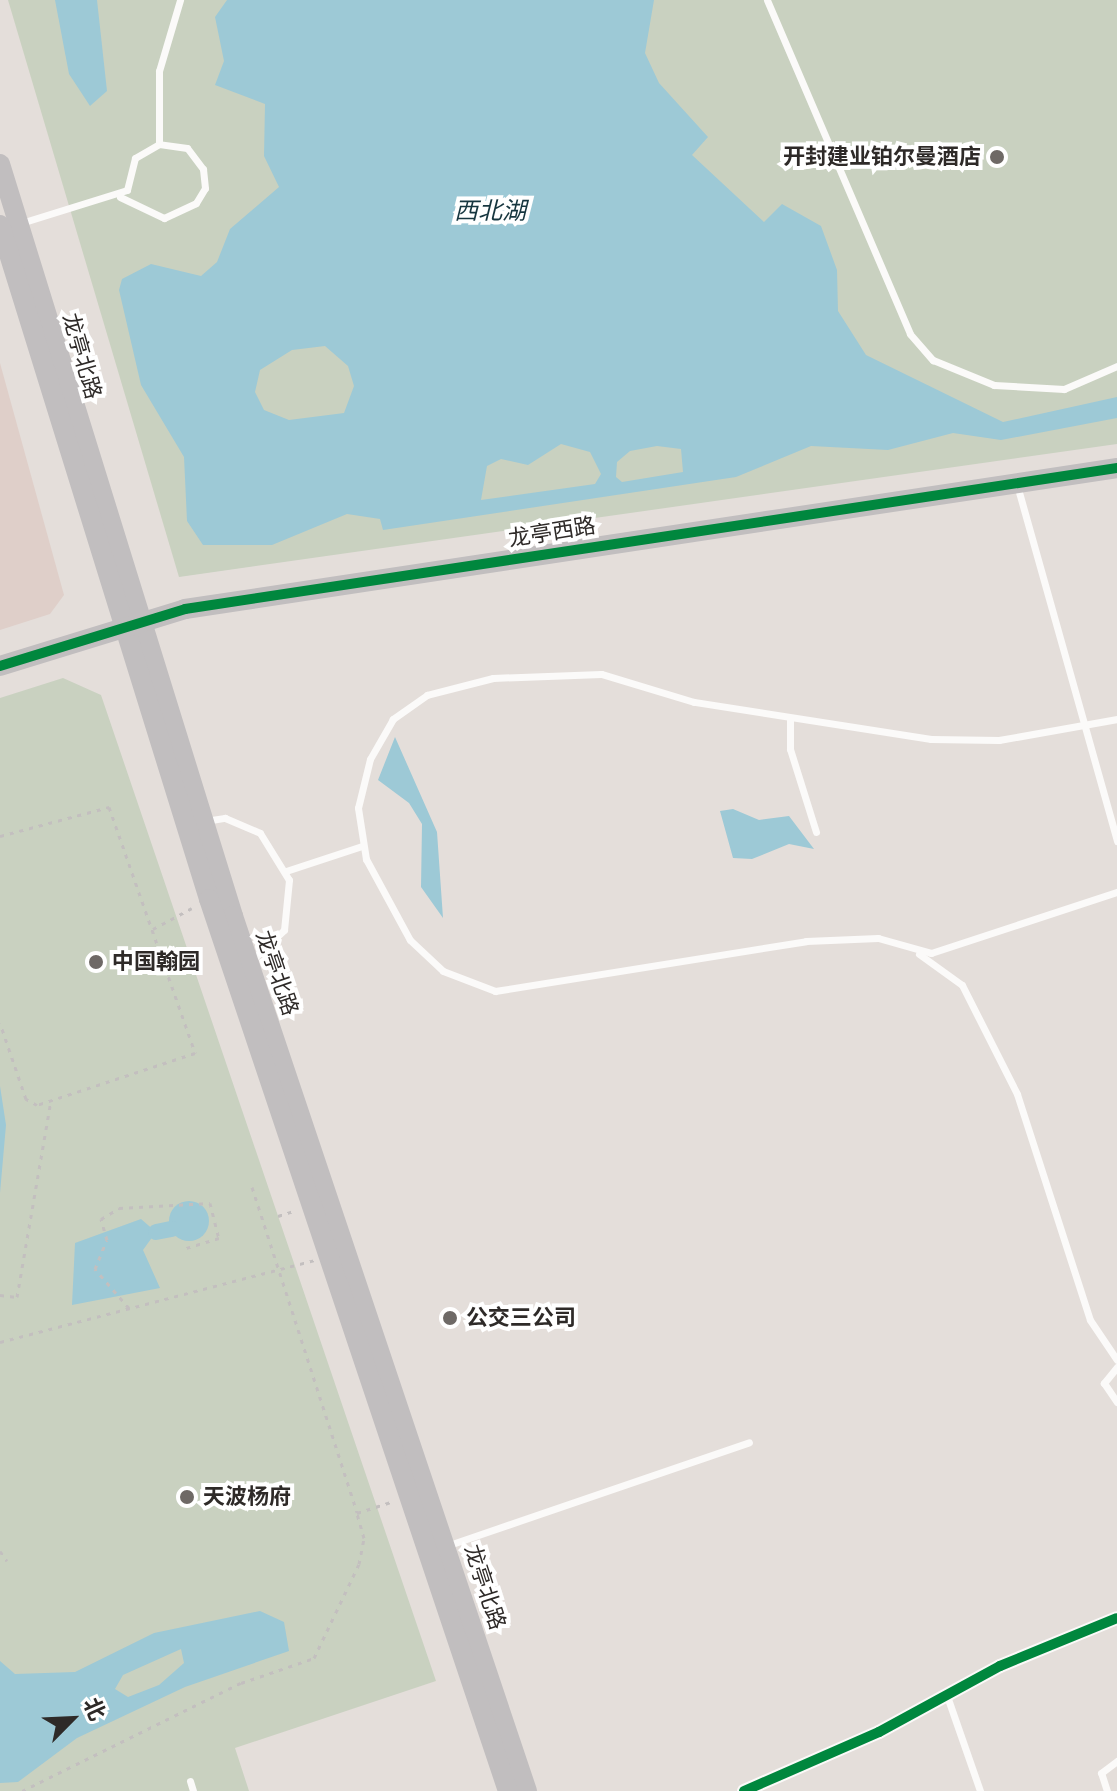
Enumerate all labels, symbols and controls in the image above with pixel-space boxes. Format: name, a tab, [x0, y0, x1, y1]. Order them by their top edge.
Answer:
place label: 开封建业铂尔曼酒店	[783, 144, 981, 170]
marker: 开封建业铂尔曼酒店	[988, 148, 1006, 166]
water label: 西北湖	[454, 197, 526, 225]
street label: 龙亭北路	[57, 310, 107, 402]
street label: 龙亭西路	[506, 512, 598, 552]
street label: 龙亭北路	[250, 927, 304, 1019]
place label: 中国翰园	[112, 949, 200, 975]
marker: 中国翰园	[87, 953, 105, 971]
place label: 公交三公司	[466, 1305, 576, 1331]
marker: 公交三公司	[441, 1309, 459, 1327]
place label: 天波杨府	[203, 1484, 291, 1510]
marker: 天波杨府	[178, 1488, 196, 1506]
street label: 龙亭北路	[459, 1541, 511, 1633]
north arrow	[32, 1679, 112, 1759]
text: 北	[77, 1693, 112, 1725]

